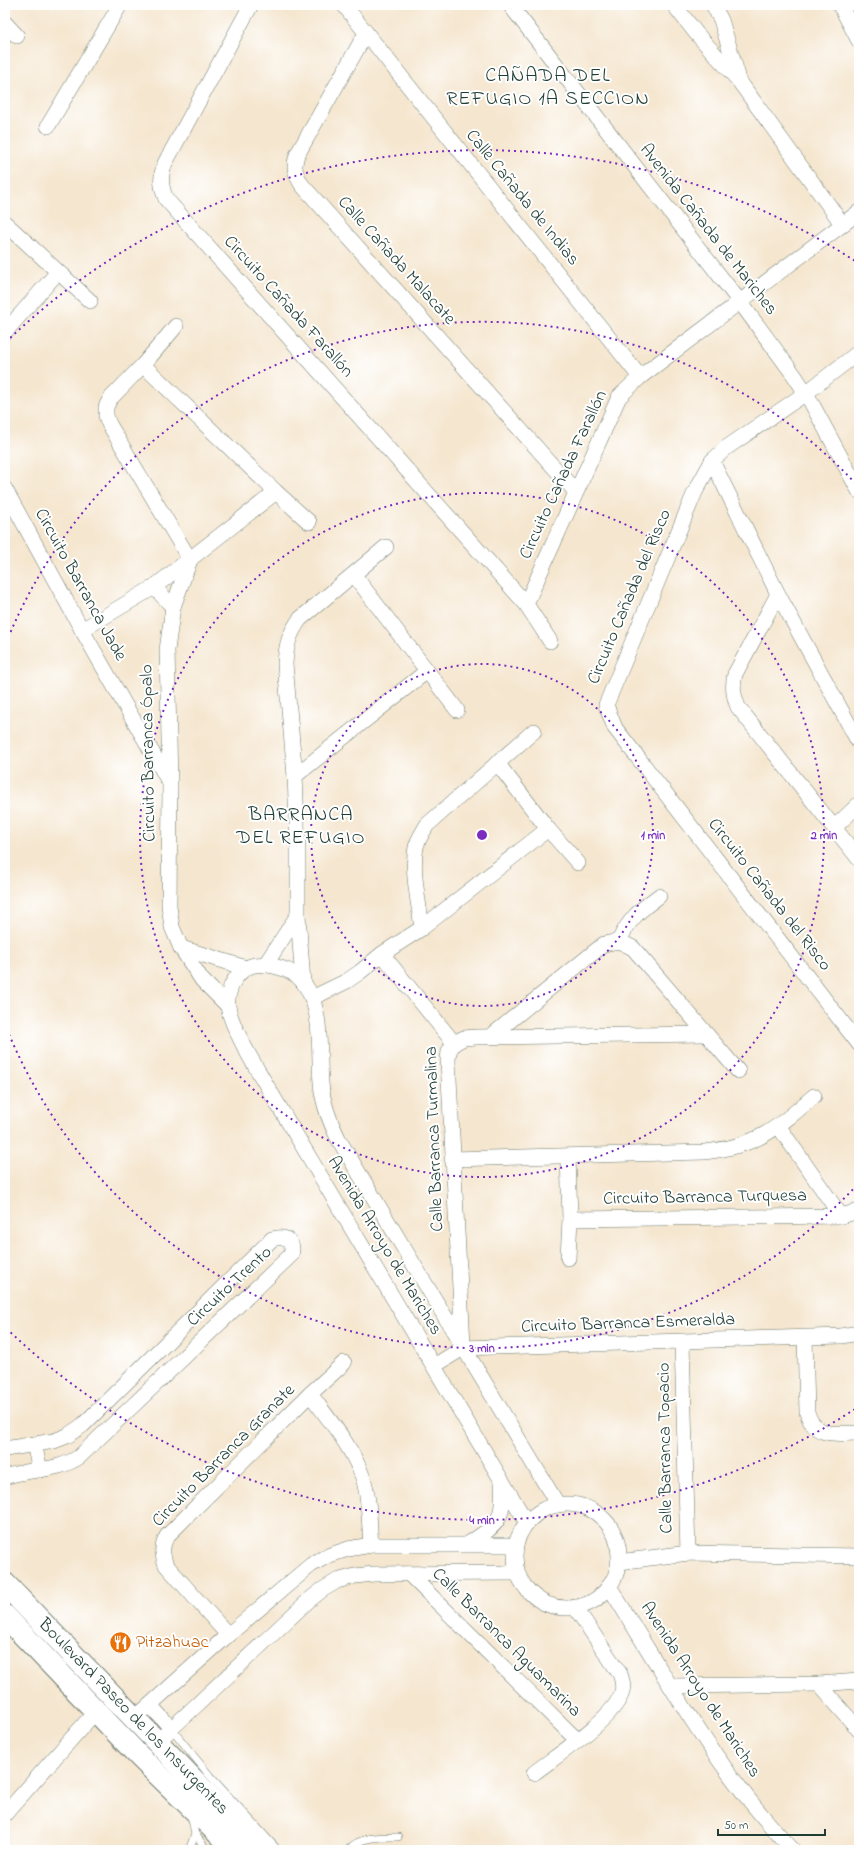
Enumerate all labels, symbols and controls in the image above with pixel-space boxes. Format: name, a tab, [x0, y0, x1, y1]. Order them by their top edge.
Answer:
district label: CAÑADA DEL REFUGIO 1A SECCION	[446, 62, 650, 114]
street label: Calle Cañada de Indias	[459, 124, 585, 272]
street label: Avenida Cañada de Mariches	[633, 139, 783, 321]
street label: Calle Cañada Malacate	[331, 191, 462, 332]
street label: Circuito Cañada Farallón	[217, 230, 359, 384]
street label: Circuito Cañada Farallón	[513, 386, 615, 564]
street label: Circuito Barranca Jade	[27, 504, 133, 667]
street label: Circuito Cañada del Risco	[581, 505, 679, 689]
street label: Circuito Barranca Ópalo	[134, 664, 164, 842]
district label: BARRANCA DEL REFUGIO	[235, 801, 366, 853]
street label: Circuito Cañada del Risco	[701, 813, 837, 977]
text: 1 min	[641, 827, 665, 845]
text: 2 min	[810, 827, 837, 845]
centre of rings	[475, 828, 489, 842]
street label: Calle Barranca Turmalina	[419, 1046, 451, 1232]
street label: Avenida Arroyo de Mariches	[320, 1151, 448, 1341]
street label: Circuito Barranca Turquesa	[603, 1183, 807, 1213]
street label: Circuito Trento	[182, 1241, 278, 1333]
street label: Circuito Barranca Esmeralda	[521, 1307, 735, 1341]
text: 3 min	[468, 1340, 495, 1358]
street label: Calle Barranca Topacio	[652, 1362, 680, 1534]
street label: Circuito Barranca Granate	[147, 1378, 302, 1533]
text: 4 min	[468, 1512, 495, 1530]
street label: Calle Barranca Aguamarina	[425, 1562, 587, 1724]
street label: Avenida Arroyo de Mariches	[633, 1597, 767, 1783]
street label: Boulevard Paseo de los Insurgentes	[30, 1612, 234, 1822]
restaurant icon: Pitzahuac	[108, 1630, 134, 1656]
place label: Pitzahuac	[136, 1630, 208, 1656]
scale bar	[718, 1811, 825, 1837]
text: 50 m	[724, 1817, 748, 1835]

